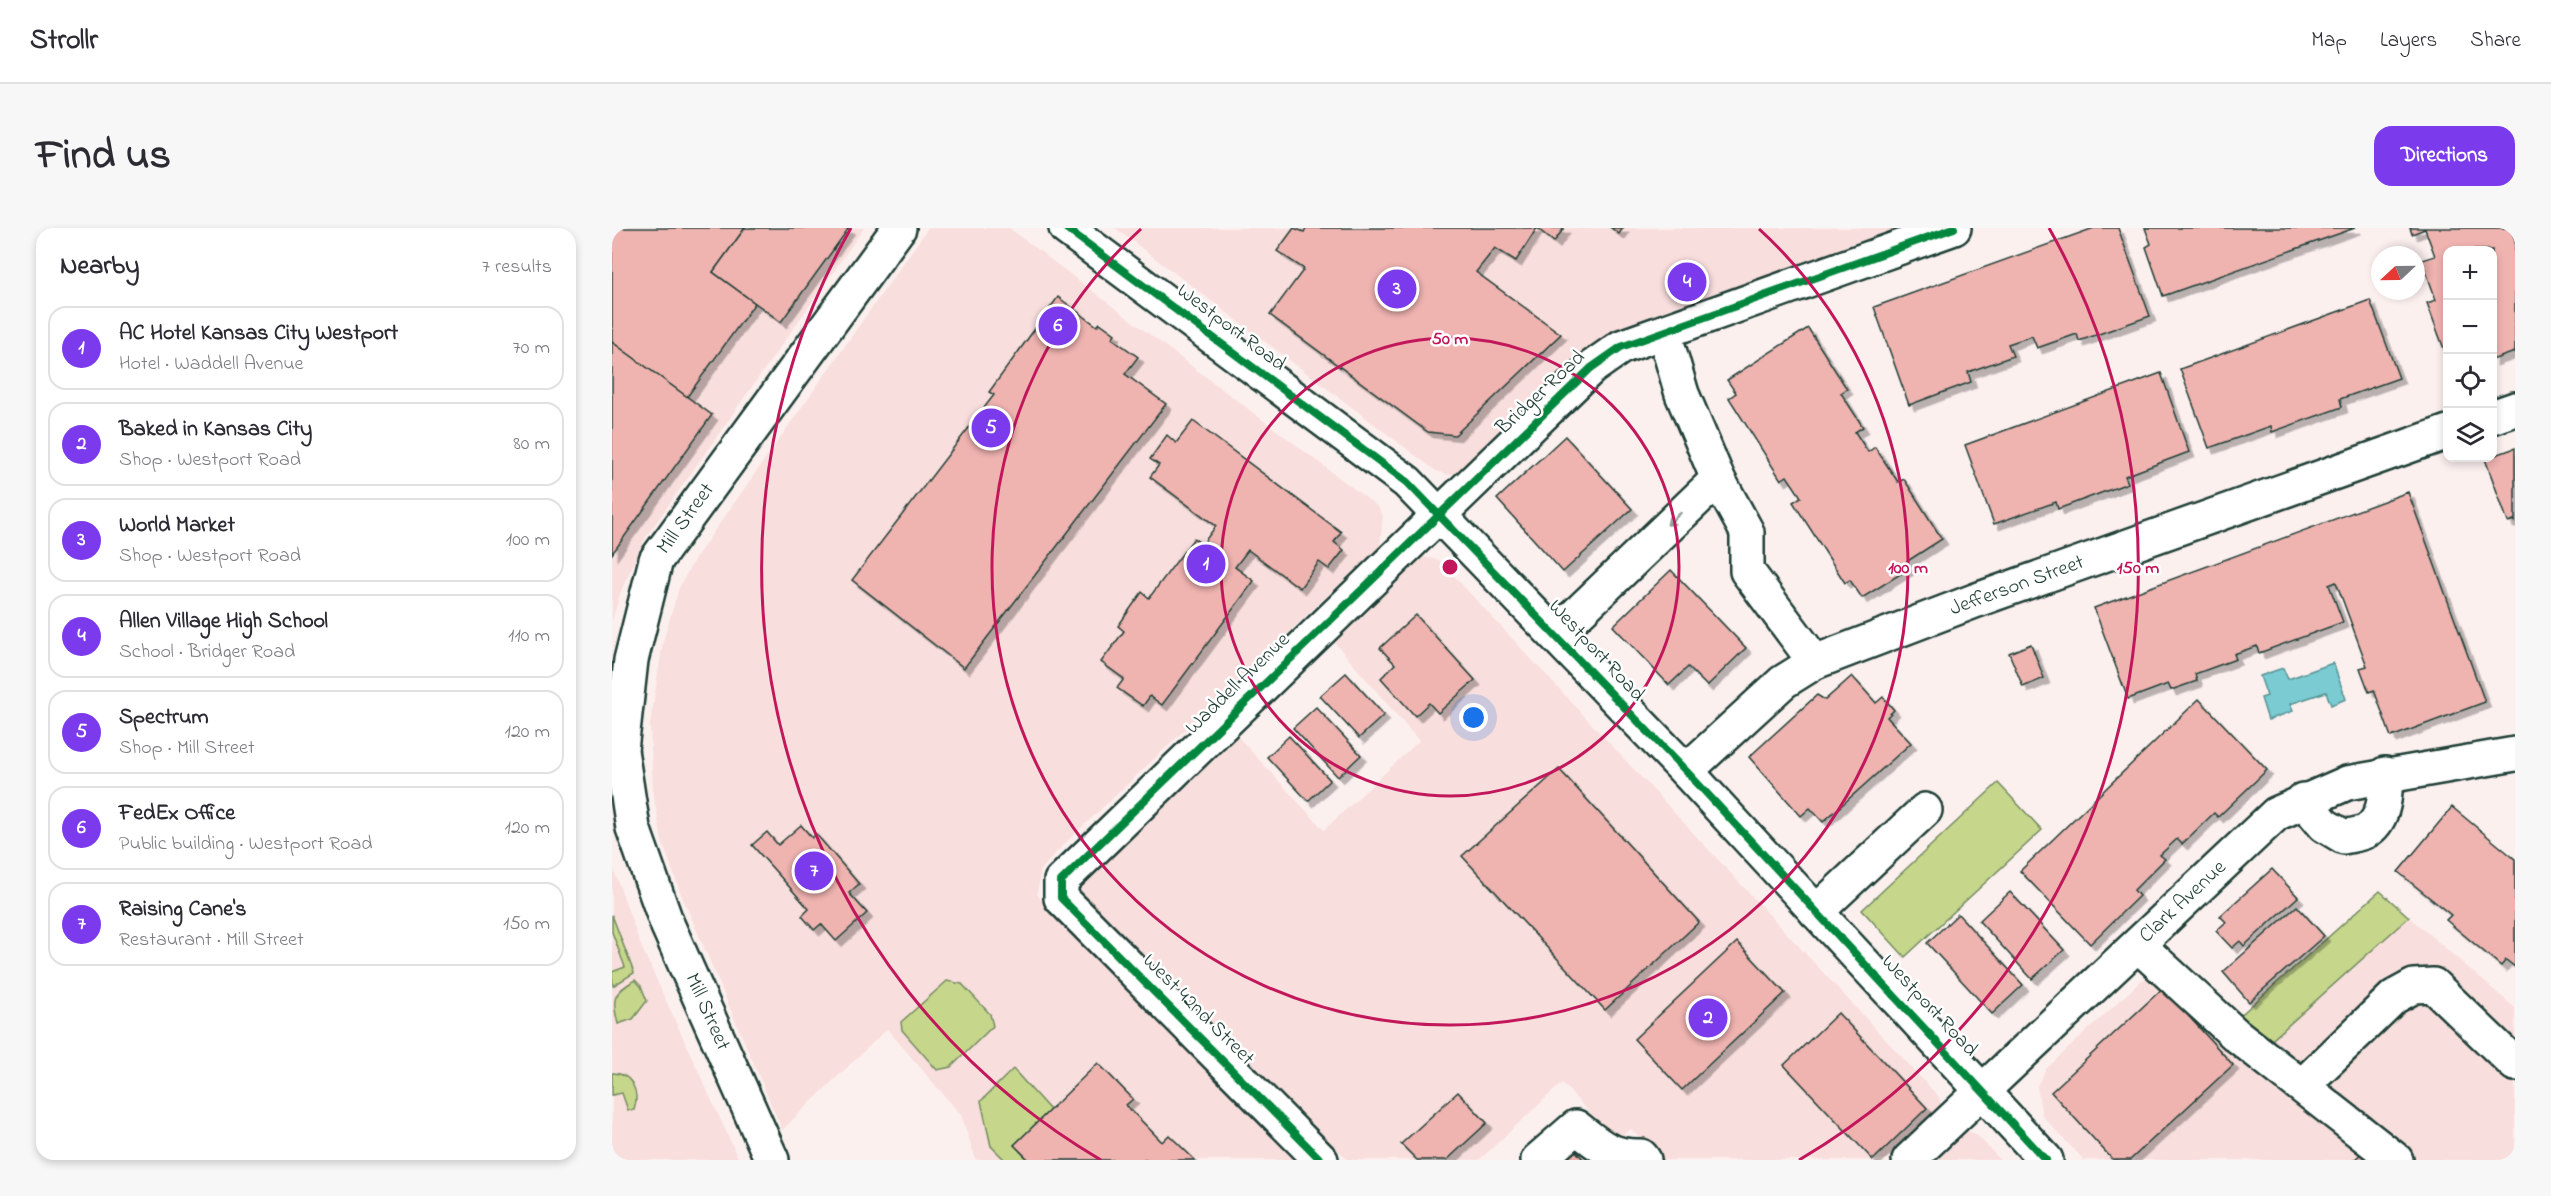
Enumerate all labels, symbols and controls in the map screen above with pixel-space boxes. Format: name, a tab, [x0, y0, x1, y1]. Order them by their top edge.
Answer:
text: Strollr	[30, 21, 98, 62]
text: Map	[2311, 26, 2347, 56]
text: Layers	[2380, 26, 2437, 56]
text: Share	[2470, 26, 2521, 56]
text: Find us	[36, 126, 171, 187]
button: Directions	[2374, 126, 2515, 186]
north arrow	[2371, 246, 2425, 300]
map controls	[2443, 246, 2497, 462]
button: +	[2443, 246, 2497, 300]
text: Nearby	[60, 248, 139, 286]
text: 7 results	[482, 253, 552, 282]
pin: 4	[1668, 260, 1706, 304]
pin: 3	[1378, 266, 1416, 312]
street label: Westport Road	[1170, 277, 1292, 379]
button: −	[2443, 300, 2497, 354]
pin: 6	[1038, 304, 1078, 348]
text: AC Hotel Kansas City Westport	[119, 318, 398, 350]
text: 50 m	[1432, 327, 1468, 353]
text: 1	[78, 334, 85, 363]
text: 70 m	[513, 334, 550, 363]
street label: Bridger Road	[1489, 344, 1594, 444]
text: Hotel · Waddell Avenue	[119, 350, 304, 379]
button: locate	[2443, 354, 2497, 408]
pin: 5	[972, 406, 1010, 450]
button: layers	[2443, 408, 2497, 462]
text: Baked in Kansas City	[119, 414, 312, 446]
text: 2	[77, 430, 86, 459]
text: 80 m	[513, 430, 550, 459]
text: Shop · Westport Road	[119, 446, 301, 475]
street label: Mill Street	[650, 477, 722, 561]
text: World Market	[119, 510, 235, 542]
one-way arrow	[1667, 512, 1682, 526]
text: 3	[77, 526, 86, 555]
text: 100 m	[506, 526, 550, 555]
text: Shop · Westport Road	[119, 542, 301, 571]
pin: 1	[1186, 542, 1226, 586]
street label: Jefferson Street	[1946, 548, 2088, 624]
text: 100 m	[1888, 556, 1928, 582]
text: 150 m	[2117, 556, 2159, 582]
centre of rings	[1440, 557, 1460, 577]
street label: Westport Road	[1541, 593, 1652, 709]
text: Allen Village High School	[119, 606, 328, 638]
text: 4	[77, 622, 86, 651]
text: 110 m	[508, 622, 550, 651]
street label: Waddell Avenue	[1179, 626, 1298, 742]
text: School · Bridger Road	[119, 638, 295, 667]
text: Spectrum	[119, 702, 209, 734]
your location	[1459, 703, 1488, 732]
text: 5	[76, 718, 87, 747]
text: 120 m	[505, 718, 550, 747]
text: Shop · Mill Street	[119, 734, 255, 763]
text: FedEx Office	[119, 798, 235, 830]
text: 6	[77, 814, 86, 843]
text: 120 m	[505, 814, 550, 843]
text: Public building · Westport Road	[119, 830, 372, 859]
pin: 7	[794, 848, 834, 894]
street label: Clark Avenue	[2132, 853, 2234, 951]
text: Raising Cane's	[119, 894, 247, 926]
text: 7	[77, 910, 86, 939]
text: 150 m	[503, 910, 550, 939]
text: Restaurant · Mill Street	[119, 926, 304, 955]
street label: West 42nd Street	[1135, 947, 1261, 1073]
street label: Westport Road	[1874, 948, 1985, 1064]
street label: Mill Street	[677, 969, 737, 1055]
pin: 2	[1688, 996, 1728, 1040]

